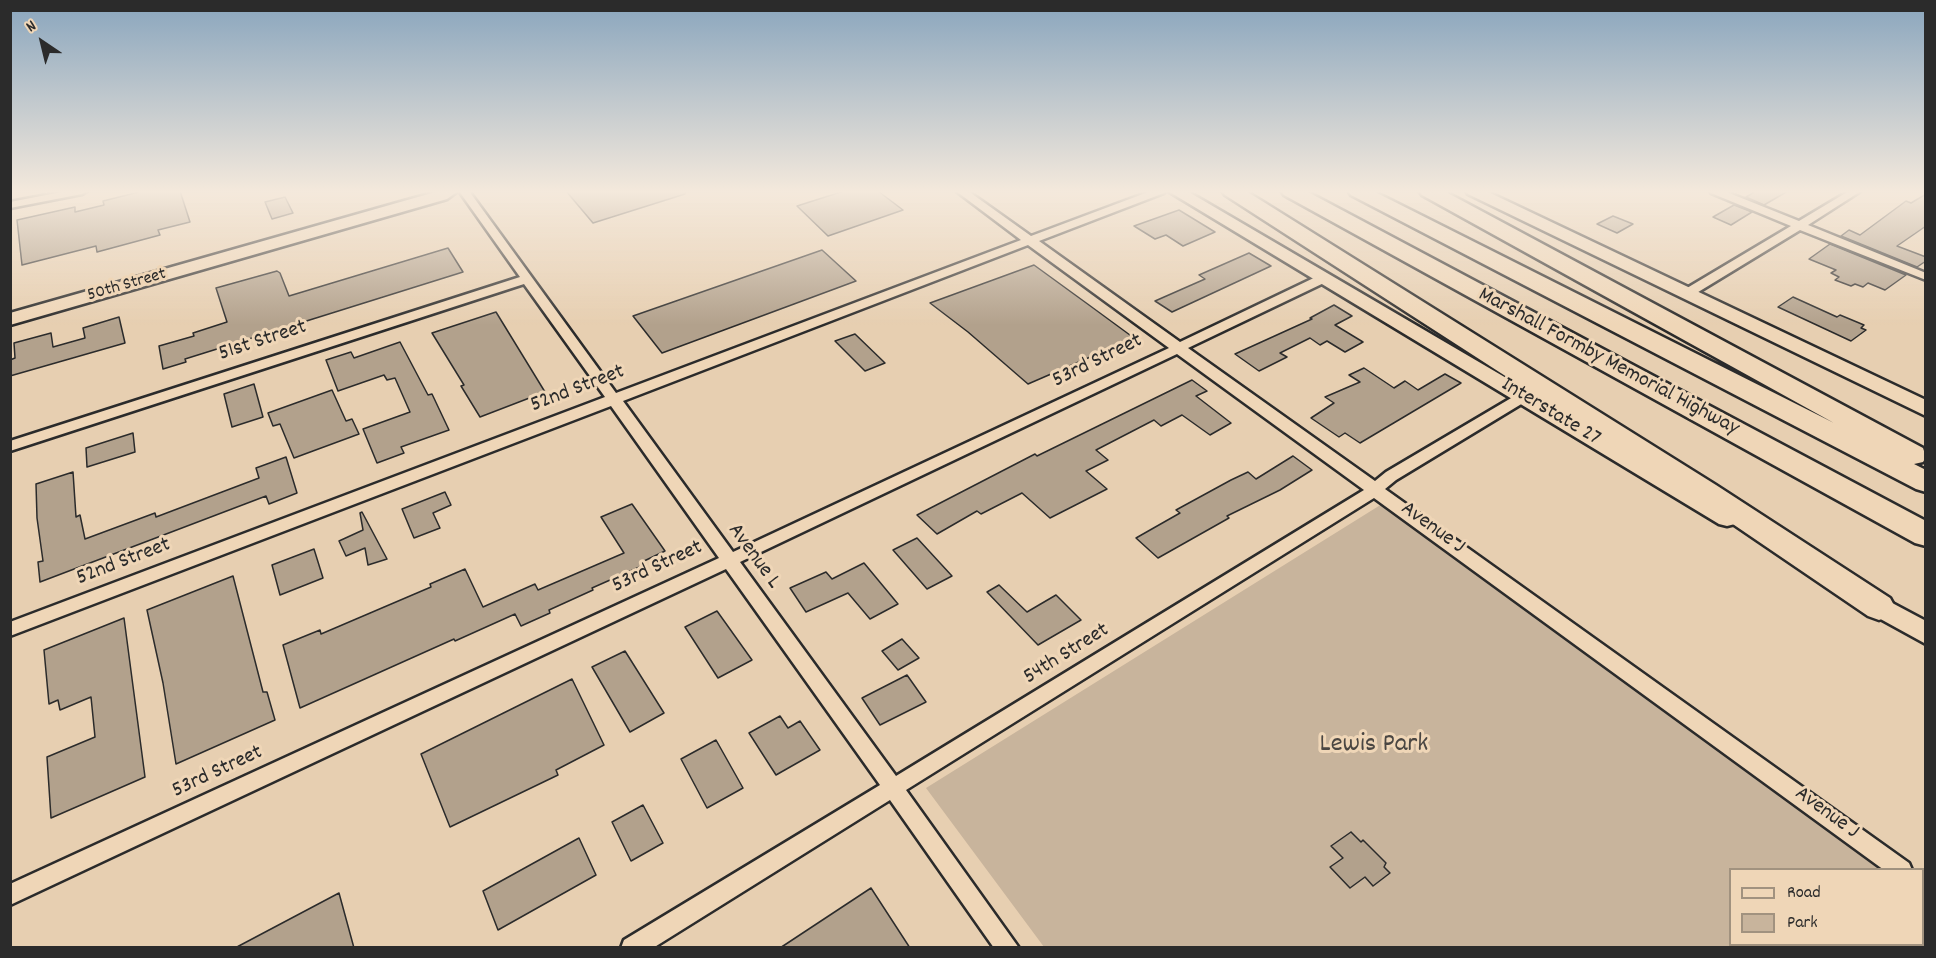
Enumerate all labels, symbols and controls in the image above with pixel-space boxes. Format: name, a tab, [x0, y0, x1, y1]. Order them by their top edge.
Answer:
north arrow	[12, 12, 72, 72]
text: N	[22, 15, 41, 39]
street label: 50th Street	[85, 264, 169, 308]
street label: Marshall Formby Memorial Highway	[1473, 283, 1743, 443]
street label: 51st Street	[216, 315, 310, 369]
street label: 53rd Street	[1049, 329, 1147, 395]
street label: 52nd Street	[527, 360, 629, 420]
street label: Interstate 27	[1495, 373, 1605, 453]
street label: Avenue J	[1395, 497, 1469, 561]
street label: Avenue L	[721, 519, 785, 595]
street label: 52nd Street	[73, 533, 175, 593]
street label: 53rd Street	[608, 536, 708, 600]
street label: 54th Street	[1019, 618, 1115, 692]
park label: Lewis Park	[1320, 730, 1428, 762]
street label: 53rd Street	[168, 741, 268, 805]
street label: Avenue J	[1789, 782, 1863, 846]
legend	[1729, 868, 1924, 946]
text: Road	[1787, 881, 1821, 906]
text: Park	[1787, 911, 1818, 936]

